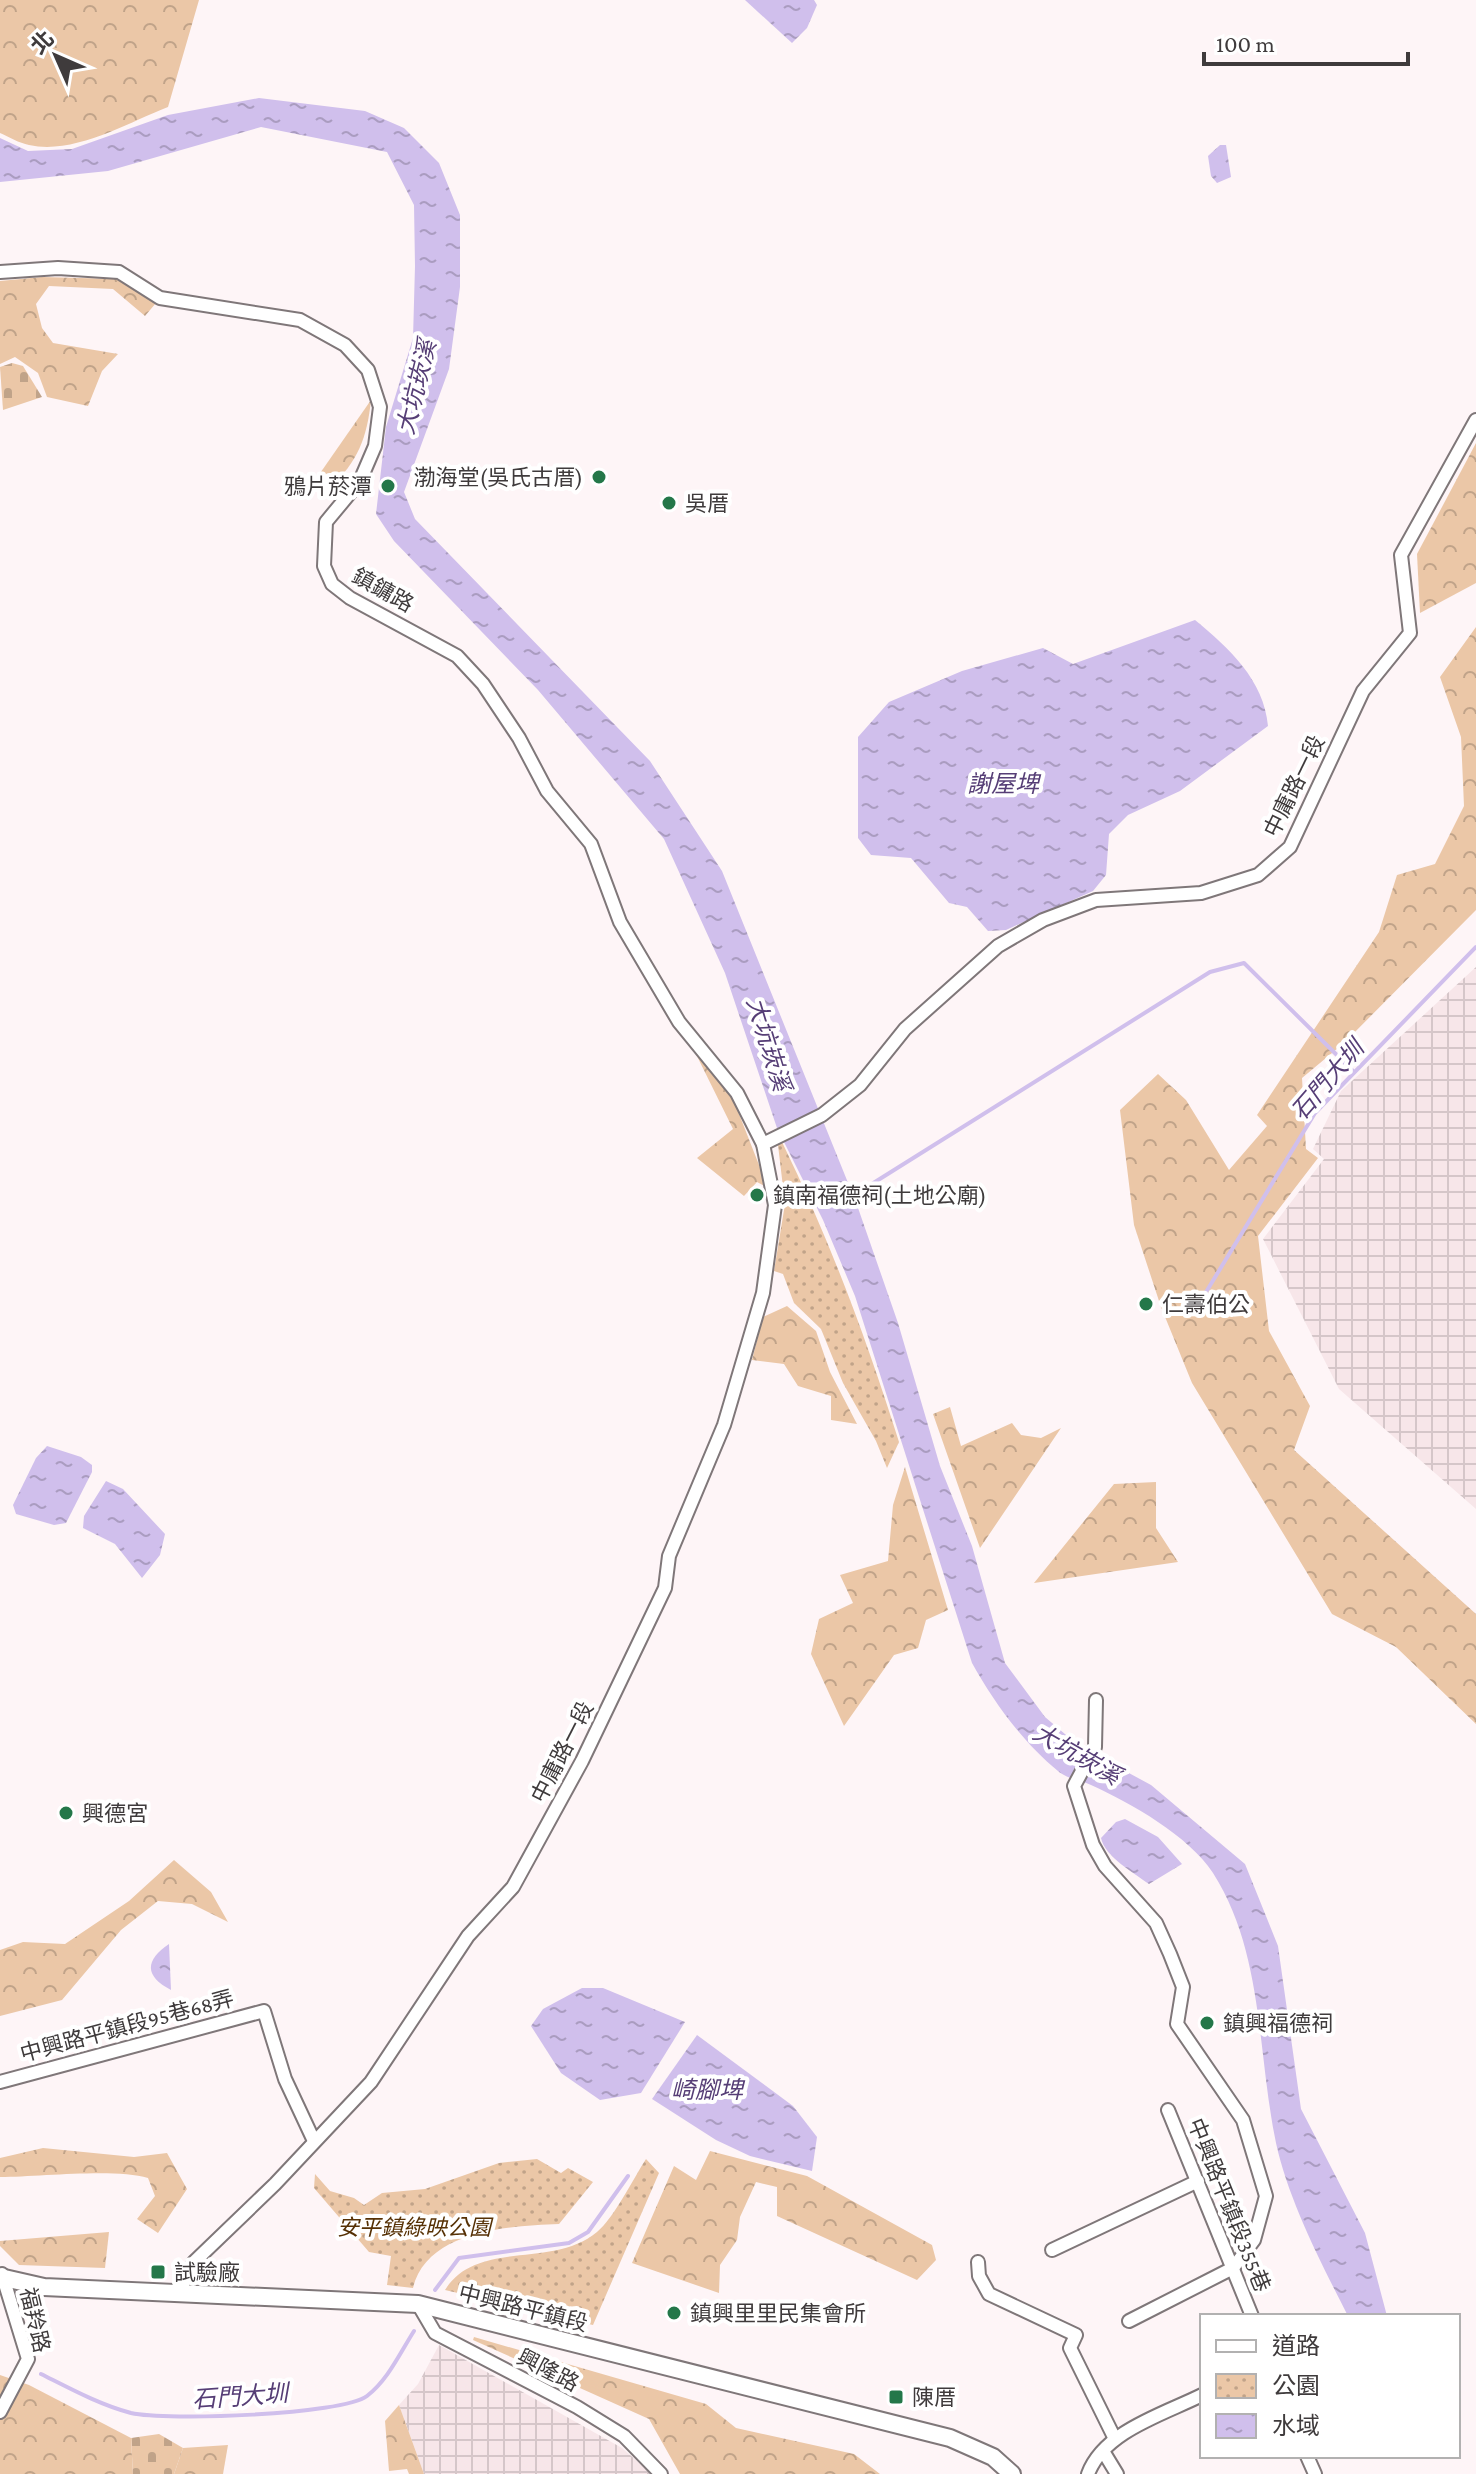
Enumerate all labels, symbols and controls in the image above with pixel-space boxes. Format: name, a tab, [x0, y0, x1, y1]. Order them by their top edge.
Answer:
north arrow	[16, 16, 96, 96]
scale bar	[1204, 16, 1408, 66]
text: 北	[26, 26, 59, 59]
text: 100 m	[1216, 30, 1275, 57]
water label: 大坑崁溪	[391, 334, 441, 437]
place label: 渤海堂(吳氏古厝)	[414, 465, 583, 491]
marker: 渤海堂(吳氏古厝)	[590, 468, 608, 486]
place label: 鴉片菸潭	[284, 474, 372, 499]
marker: 鴉片菸潭	[379, 477, 397, 495]
place label: 吳厝	[685, 491, 729, 516]
marker: 吳厝	[660, 494, 678, 512]
street label: 鎮鏞路	[348, 563, 418, 617]
street label: 中庸路一段	[1259, 731, 1329, 841]
water label: 謝屋埤	[967, 770, 1042, 797]
water label: 大坑崁溪	[742, 994, 797, 1097]
water label: 石門大圳	[1285, 1033, 1371, 1125]
place label: 鎮南福德祠(土地公廟)	[773, 1183, 986, 1209]
marker: 鎮南福德祠(土地公廟)	[748, 1186, 766, 1204]
place label: 仁壽伯公	[1162, 1292, 1250, 1317]
marker: 仁壽伯公	[1137, 1295, 1155, 1313]
street label: 中庸路一段	[526, 1697, 598, 1807]
water label: 大坑崁溪	[1029, 1718, 1128, 1791]
place label: 興德宮	[82, 1801, 148, 1826]
marker: 興德宮	[57, 1804, 75, 1822]
street label: 中興路平鎮段95巷68弄	[17, 1985, 237, 2067]
place label: 鎮興福德祠	[1223, 2011, 1333, 2036]
marker: 鎮興福德祠	[1198, 2014, 1216, 2032]
water label: 崎腳埤	[671, 2076, 746, 2103]
street label: 中興路平鎮段355巷	[1183, 2115, 1275, 2295]
park label: 安平鎮綠映公園	[337, 2215, 494, 2240]
place label: 試驗廠	[174, 2260, 240, 2285]
marker: 試驗廠	[149, 2263, 167, 2281]
street label: 中興路平鎮段	[456, 2280, 590, 2336]
street label: 福羚路	[15, 2285, 55, 2355]
place label: 鎮興里里民集會所	[690, 2301, 866, 2326]
marker: 鎮興里里民集會所	[665, 2304, 683, 2322]
legend	[1200, 2314, 1460, 2458]
text: 道路	[1272, 2332, 1320, 2359]
street label: 興隆路	[513, 2344, 583, 2396]
text: 公園	[1272, 2372, 1320, 2399]
water label: 石門大圳	[191, 2379, 292, 2413]
place label: 陳厝	[912, 2385, 956, 2410]
marker: 陳厝	[887, 2388, 905, 2406]
text: 水域	[1272, 2412, 1320, 2439]

